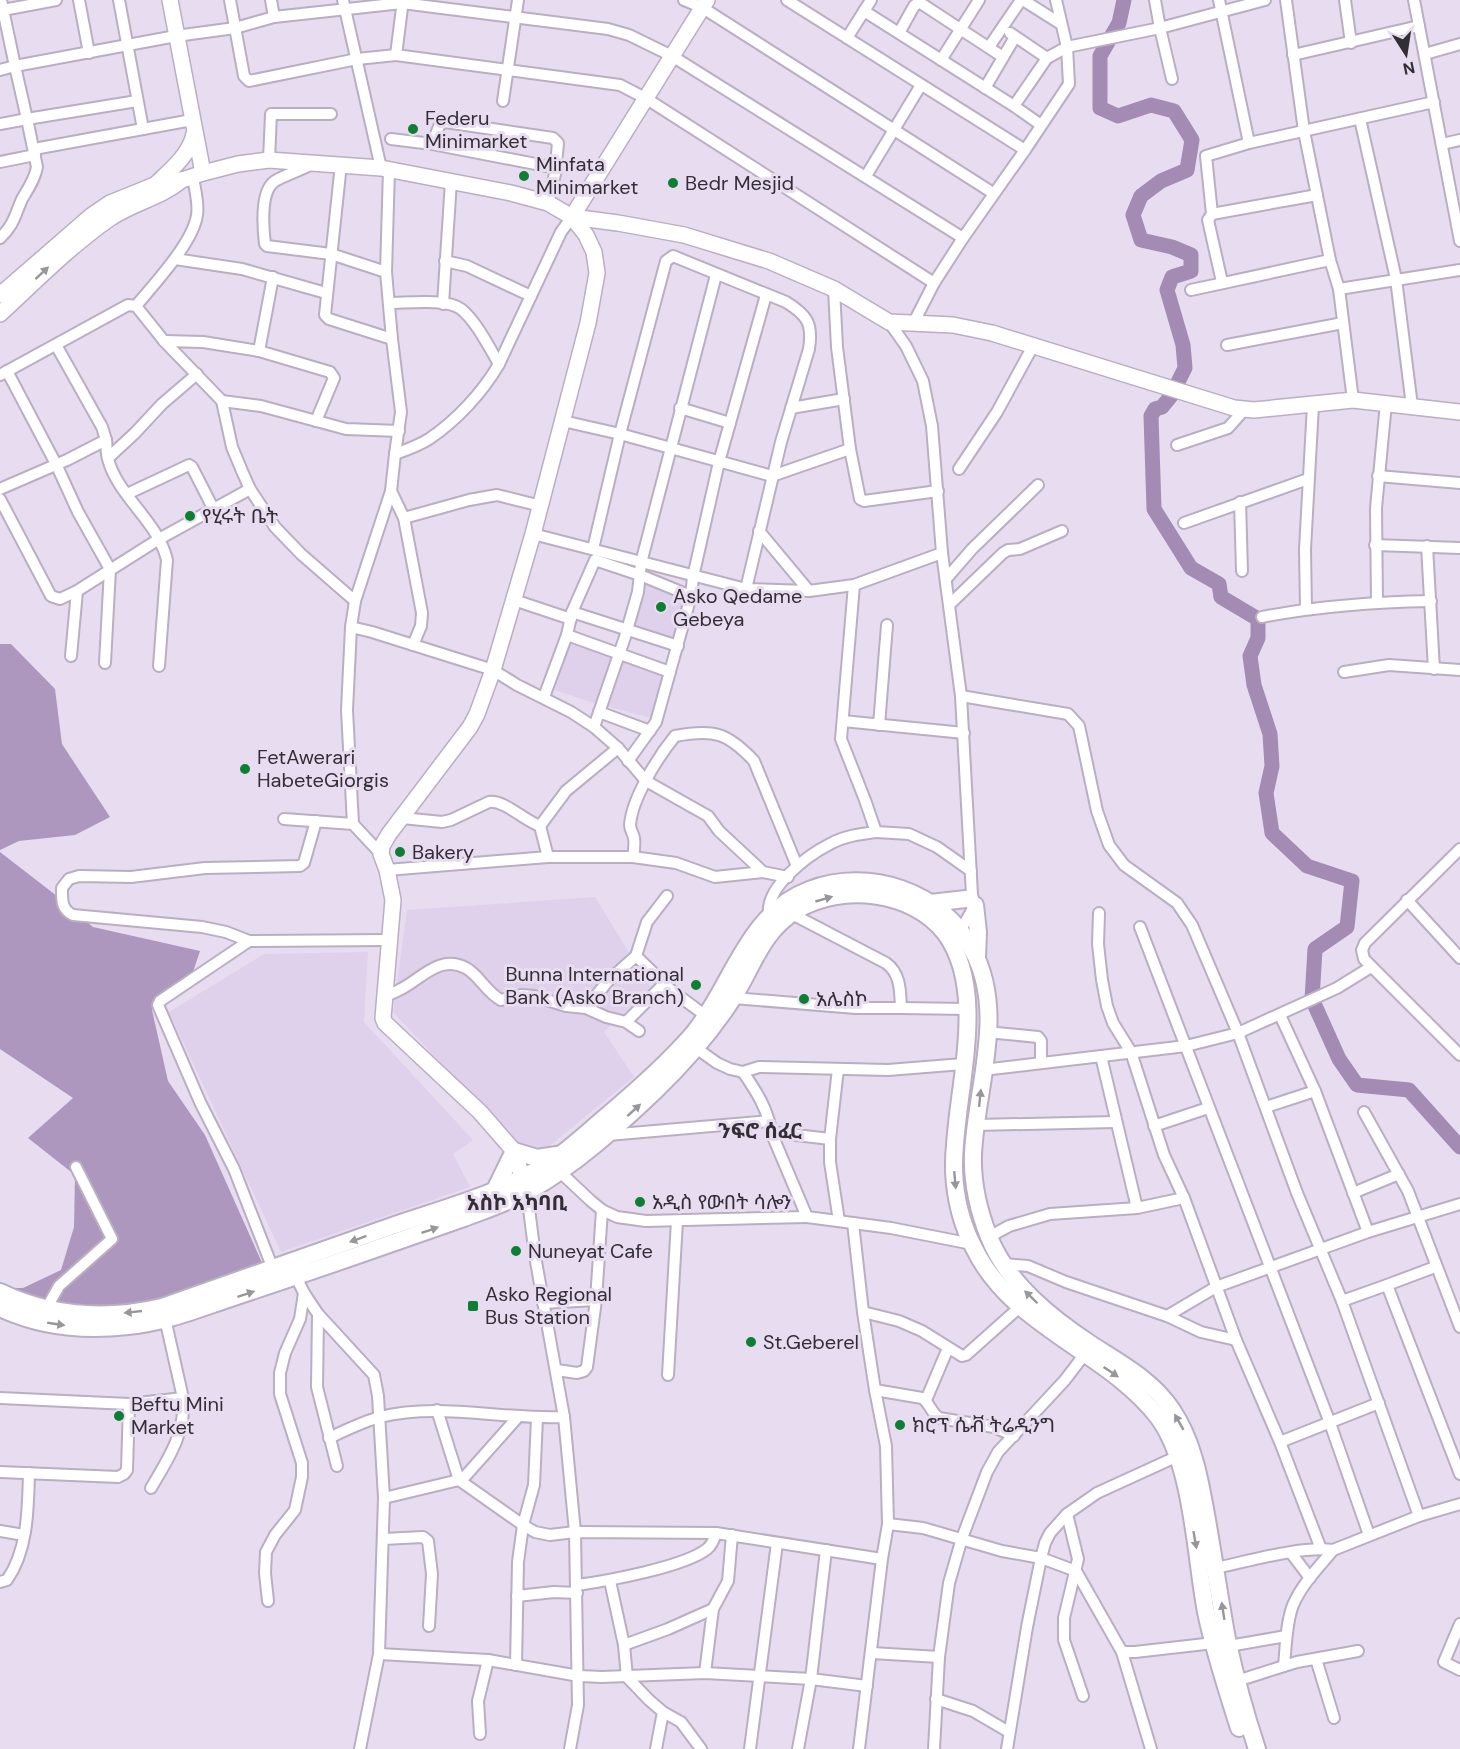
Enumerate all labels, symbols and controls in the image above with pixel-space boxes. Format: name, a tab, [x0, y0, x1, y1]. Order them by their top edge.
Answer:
north arrow	[1376, 24, 1436, 84]
text: N	[1401, 57, 1417, 80]
place label: Federu Minimarket	[425, 105, 527, 154]
marker: Federu Minimarket	[406, 122, 420, 136]
place label: Minfata Minimarket	[536, 151, 638, 200]
marker: Minfata Minimarket	[517, 169, 531, 183]
place label: Bedr Mesjid	[685, 170, 794, 196]
marker: Bedr Mesjid	[666, 176, 680, 190]
one-way arrow	[35, 267, 49, 281]
place label: የሂሩት ቤት	[202, 503, 278, 529]
marker: የሂሩት ቤት	[183, 509, 197, 523]
place label: Asko Qedame Gebeya	[673, 583, 802, 632]
marker: Asko Qedame Gebeya	[654, 600, 668, 614]
place label: FetAwerari HabeteGiorgis	[257, 744, 389, 793]
marker: FetAwerari HabeteGiorgis	[238, 762, 252, 776]
place label: Bakery	[412, 839, 474, 865]
marker: Bakery	[393, 845, 407, 859]
one-way arrow	[815, 894, 833, 904]
place label: Bunna International Bank (Asko Branch)	[505, 961, 684, 1010]
marker: Bunna International Bank (Asko Branch)	[689, 978, 703, 992]
place label: አሌስኮ	[816, 986, 868, 1012]
marker: አሌስኮ	[797, 992, 811, 1006]
one-way arrow	[975, 1088, 985, 1107]
one-way arrow	[626, 1103, 641, 1117]
district label: ንፍሮ ሰፈር	[718, 1117, 802, 1145]
one-way arrow	[950, 1170, 960, 1189]
district label: አስኮ አካባቢ	[467, 1189, 567, 1217]
place label: አዲስ የውበት ሳሎን	[652, 1189, 791, 1215]
marker: አዲስ የውበት ሳሎን	[633, 1195, 647, 1209]
one-way arrow	[421, 1224, 439, 1234]
one-way arrow	[349, 1234, 367, 1244]
place label: Nuneyat Cafe	[528, 1238, 653, 1264]
marker: Nuneyat Cafe	[509, 1244, 523, 1258]
place label: Asko Regional Bus Station	[485, 1281, 612, 1330]
one-way arrow	[237, 1288, 255, 1298]
one-way arrow	[1025, 1291, 1039, 1305]
marker: Asko Regional Bus Station	[466, 1299, 480, 1313]
one-way arrow	[124, 1307, 143, 1317]
one-way arrow	[46, 1320, 65, 1329]
place label: St.Geberel	[763, 1329, 859, 1355]
marker: St.Geberel	[744, 1335, 758, 1349]
one-way arrow	[1102, 1367, 1119, 1378]
place label: Beftu Mini Market	[131, 1391, 224, 1440]
marker: Beftu Mini Market	[112, 1409, 126, 1423]
place label: ክሮፕ ሴቭ ትሬዲንግ	[912, 1412, 1055, 1438]
one-way arrow	[1174, 1413, 1184, 1430]
marker: ክሮፕ ሴቭ ትሬዲንግ	[893, 1418, 907, 1432]
one-way arrow	[1191, 1530, 1200, 1549]
one-way arrow	[1218, 1601, 1227, 1620]

